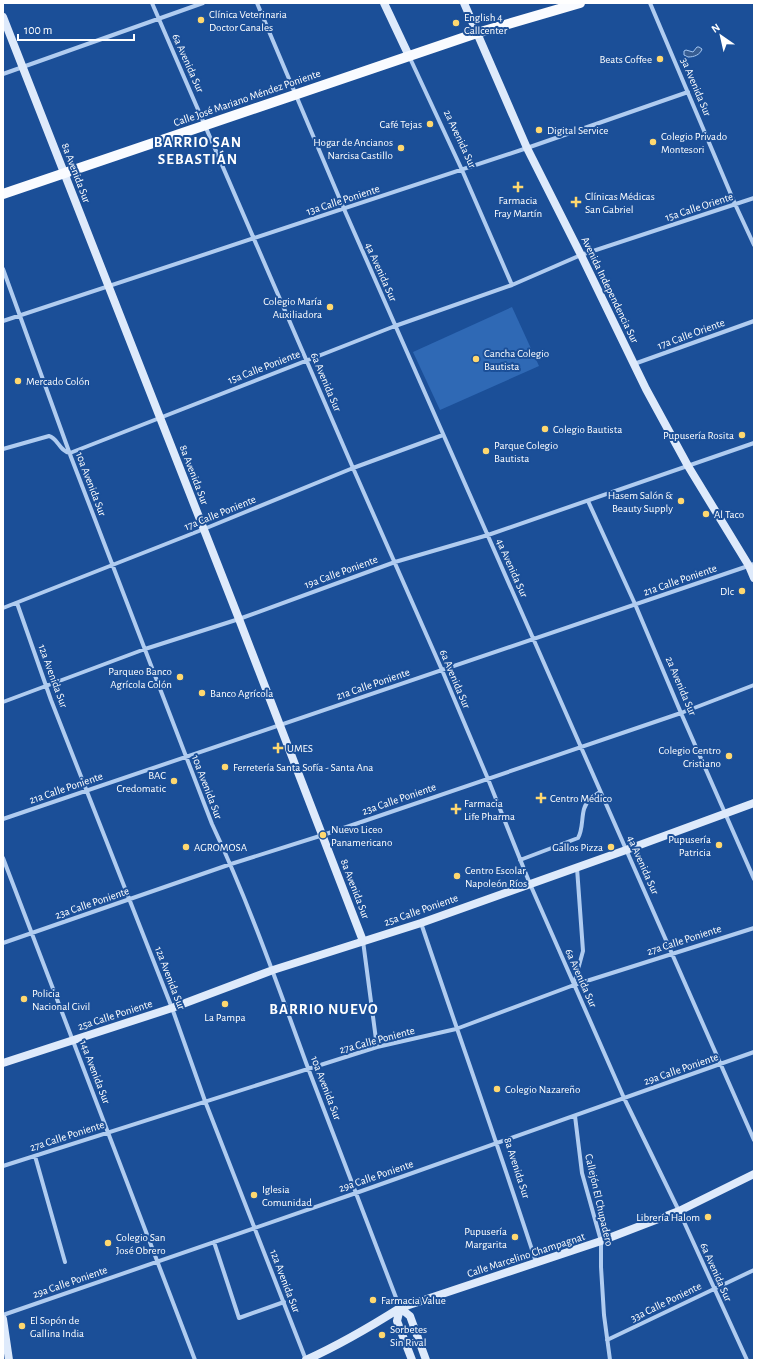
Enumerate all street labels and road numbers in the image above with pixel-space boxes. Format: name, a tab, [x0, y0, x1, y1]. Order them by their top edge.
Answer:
street label: 6a Avenida Sur	[170, 32, 206, 94]
street label: 3a Avenida Sur	[679, 56, 713, 118]
street label: Calle José Mariano Méndez Poniente	[172, 68, 322, 128]
street label: 2a Avenida Sur	[442, 108, 478, 170]
street label: 8a Avenida Sur	[60, 142, 93, 205]
street label: 13a Calle Poniente	[305, 183, 381, 217]
street label: 15a Calle Oriente	[664, 191, 734, 223]
street label: Avenida Independencia Sur	[579, 235, 641, 345]
street label: 4a Avenida Sur	[363, 241, 399, 303]
street label: 17a Calle Oriente	[656, 317, 726, 351]
street label: 15a Calle Poniente	[226, 348, 302, 386]
street label: 6a Avenida Sur	[309, 351, 344, 414]
street label: 8a Avenida Sur	[178, 444, 211, 507]
street label: 10a Avenida Sur	[74, 451, 108, 518]
street label: 17a Calle Poniente	[182, 494, 258, 532]
street label: 4a Avenida Sur	[494, 537, 530, 599]
street label: 19a Calle Poniente	[303, 554, 379, 590]
street label: 21a Calle Poniente	[642, 562, 718, 598]
street label: 12a Avenida Sur	[36, 643, 70, 710]
street label: 6a Avenida Sur	[438, 648, 473, 711]
street label: 2a Avenida Sur	[664, 655, 699, 717]
street label: 21a Calle Poniente	[335, 666, 411, 702]
street label: 10a Avenida Sur	[190, 754, 224, 821]
street label: 21a Calle Poniente	[28, 770, 104, 806]
street label: 23a Calle Poniente	[361, 781, 437, 817]
street label: 4a Avenida Sur	[625, 834, 661, 896]
street label: 8a Avenida Sur	[339, 858, 372, 921]
street label: 23a Calle Poniente	[54, 885, 130, 921]
street label: 25a Calle Poniente	[382, 892, 460, 928]
street label: 27a Calle Poniente	[645, 923, 723, 957]
street label: 12a Avenida Sur	[153, 945, 187, 1011]
street label: 6a Avenida Sur	[563, 947, 599, 1009]
street label: 25a Calle Poniente	[76, 998, 154, 1032]
street label: 27a Calle Poniente	[338, 1025, 416, 1055]
street label: 14a Avenida Sur	[78, 1039, 112, 1106]
street label: 29a Calle Poniente	[642, 1051, 720, 1087]
street label: 10a Avenida Sur	[309, 1055, 343, 1122]
street label: 27a Calle Poniente	[28, 1119, 106, 1153]
street label: 8a Avenida Sur	[502, 1136, 532, 1200]
street label: Callejón El Chupadero	[583, 1153, 615, 1247]
street label: 29a Calle Poniente	[337, 1158, 415, 1194]
street label: Calle Marcelino Champagnat	[466, 1231, 587, 1279]
street label: 6a Avenida Sur	[698, 1241, 734, 1303]
street label: 12a Avenida Sur	[268, 1248, 302, 1314]
street label: 29a Calle Poniente	[31, 1264, 109, 1300]
street label: 33a Calle Poniente	[629, 1280, 703, 1324]

